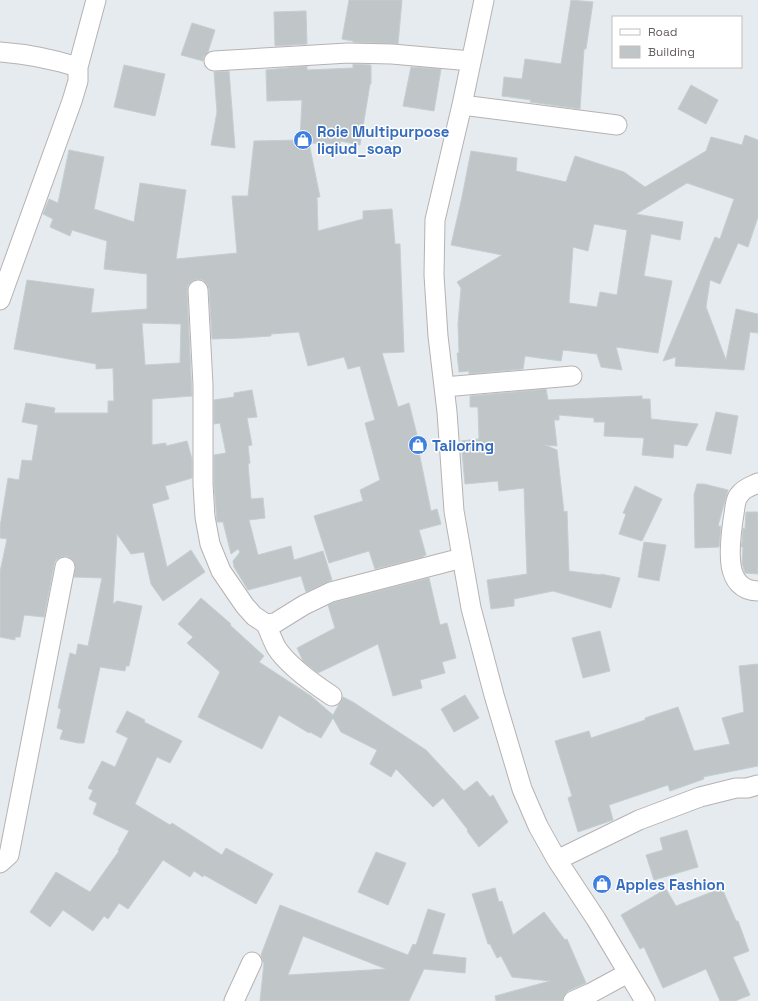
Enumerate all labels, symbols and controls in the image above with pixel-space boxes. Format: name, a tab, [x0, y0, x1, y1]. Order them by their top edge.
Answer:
legend	[612, 16, 742, 68]
text: Road	[648, 24, 677, 40]
text: Building	[648, 44, 695, 60]
place label: Roie Multipurpose liqiud_soap	[317, 122, 450, 158]
shop icon: Roie Multipurpose liqiud_soap	[292, 129, 314, 151]
shop icon: Tailoring	[407, 434, 429, 456]
place label: Tailoring	[432, 436, 494, 455]
shop icon: Apples Fashion	[591, 873, 613, 895]
place label: Apples Fashion	[616, 875, 725, 894]

